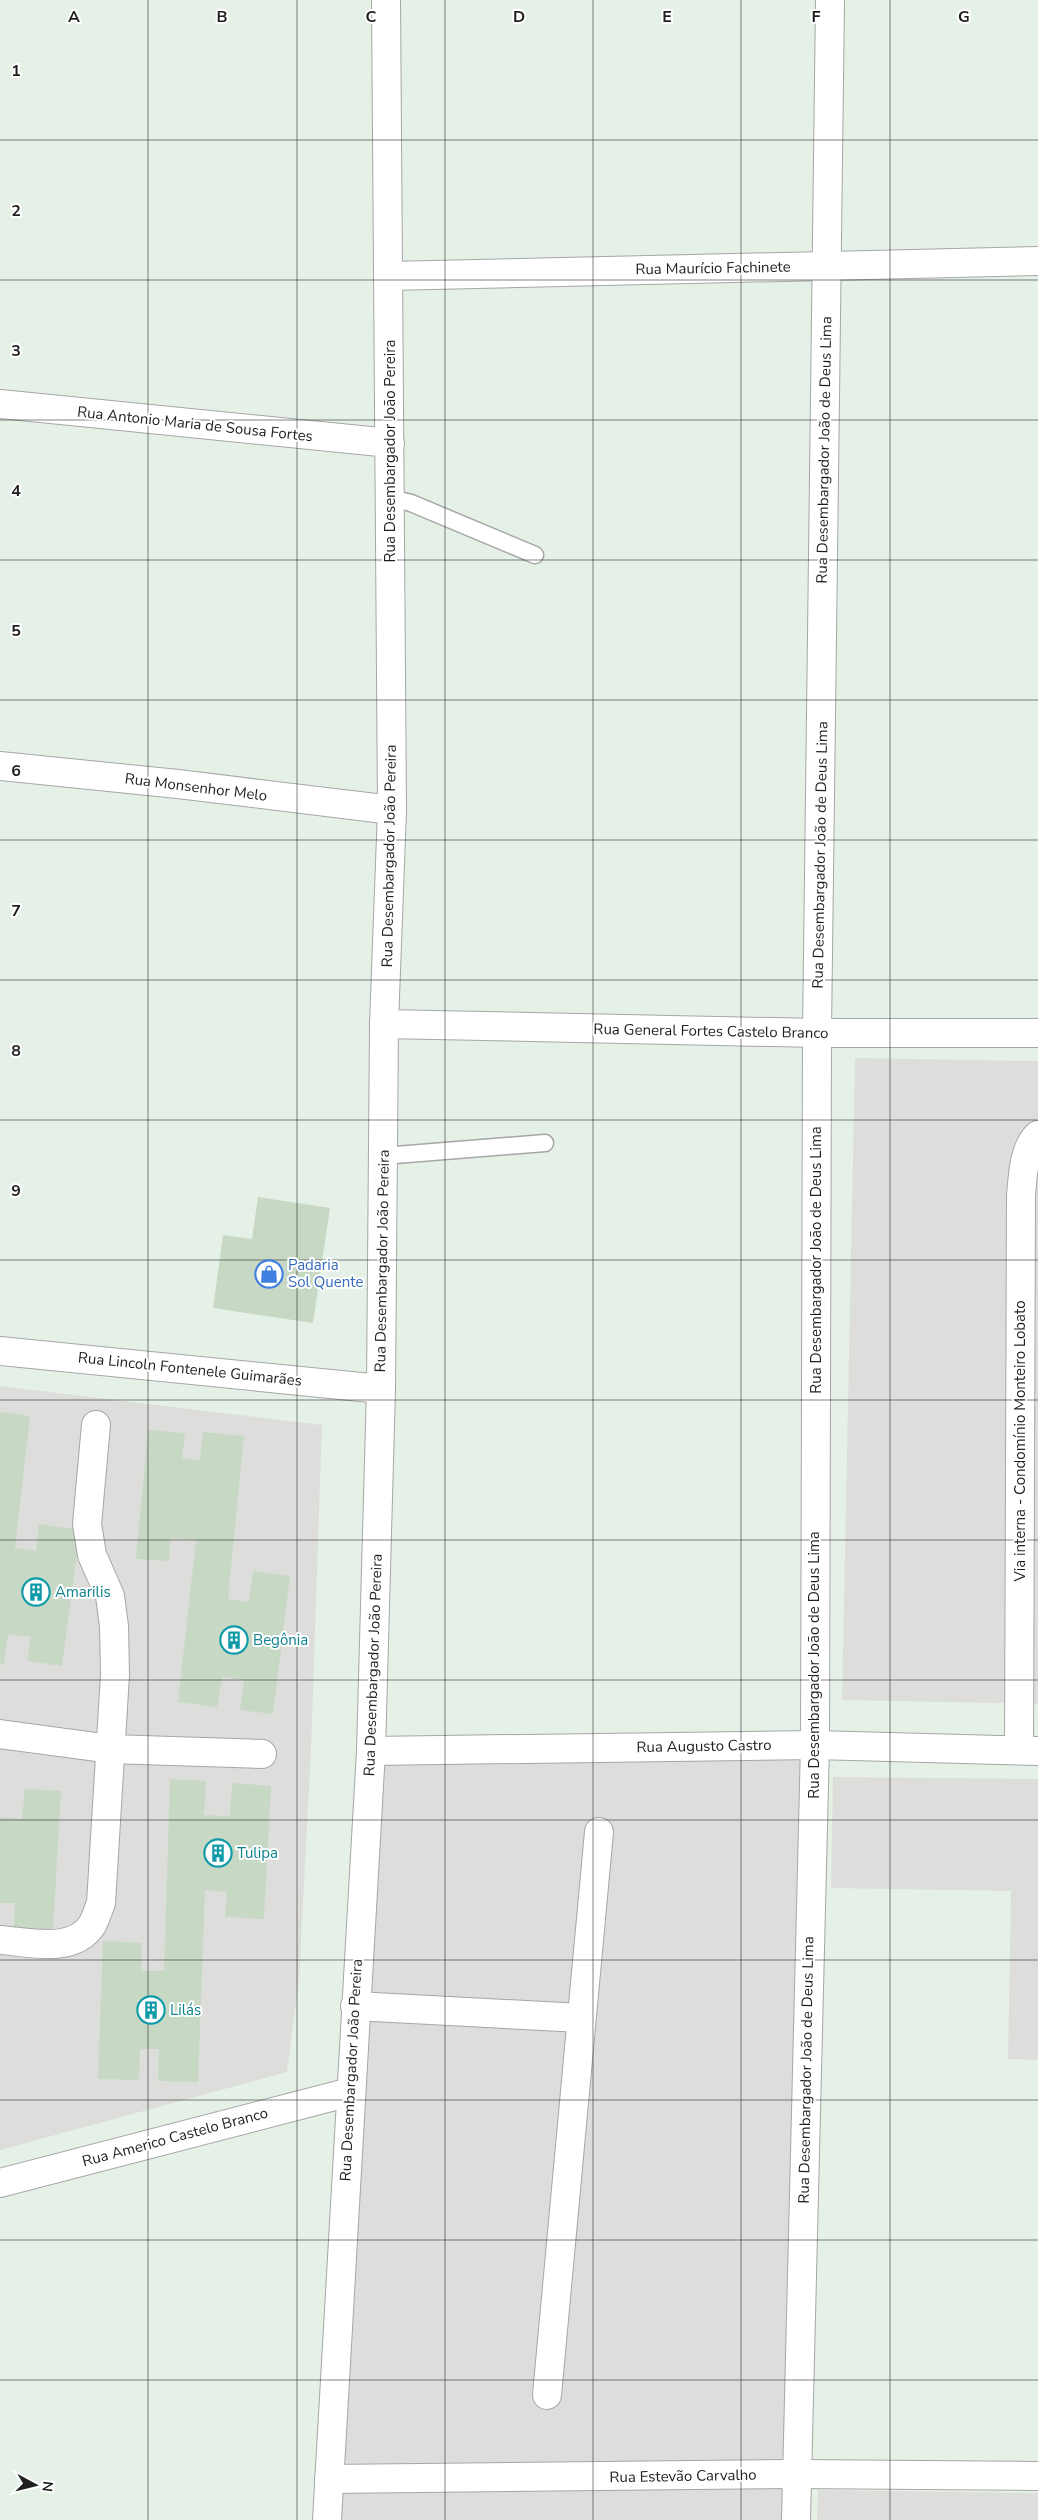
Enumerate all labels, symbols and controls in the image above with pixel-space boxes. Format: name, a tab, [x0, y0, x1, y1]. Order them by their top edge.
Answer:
text: A	[68, 6, 80, 28]
text: B	[216, 6, 228, 28]
text: C	[366, 6, 377, 28]
text: D	[513, 6, 525, 28]
text: E	[662, 6, 672, 28]
text: F	[812, 6, 821, 28]
text: G	[958, 6, 970, 28]
text: 1	[11, 60, 21, 82]
text: 2	[11, 200, 21, 222]
street label: Rua Maurício Fachinete	[635, 257, 791, 279]
street label: Rua Desembargador João de Deus Lima	[812, 316, 836, 584]
text: 3	[11, 340, 21, 362]
street label: Rua Desembargador João Pereira	[380, 340, 400, 562]
street label: Rua Antonio Maria de Sousa Fortes	[76, 402, 314, 446]
text: 4	[11, 480, 21, 502]
text: 5	[11, 620, 21, 642]
street label: Rua Desembargador João de Deus Lima	[808, 721, 832, 989]
street label: Rua Desembargador João Pereira	[377, 744, 401, 968]
text: 6	[11, 760, 21, 782]
street label: Rua Monsenhor Melo	[124, 768, 268, 806]
text: 7	[11, 900, 21, 922]
street label: Rua General Fortes Castelo Branco	[593, 1019, 829, 1043]
text: 8	[11, 1040, 21, 1062]
street label: Rua Desembargador João de Deus Lima	[806, 1126, 826, 1394]
street label: Rua Desembargador João Pereira	[370, 1149, 394, 1373]
text: 9	[11, 1180, 21, 1202]
place label: Padaria Sol Quente	[288, 1255, 363, 1292]
shop icon: Padaria Sol Quente	[254, 1259, 284, 1289]
street label: Via interna - Condomínio Monteiro Lobato	[1010, 1300, 1030, 1583]
street label: Rua Lincoln Fontenele Guimarães	[77, 1347, 303, 1391]
street label: Rua Desembargador João de Deus Lima	[804, 1531, 824, 1799]
street label: Rua Desembargador João Pereira	[359, 1553, 387, 1777]
building icon: Amarilis	[21, 1577, 51, 1607]
place label: Amarilis	[55, 1582, 111, 1602]
building icon: Begônia	[219, 1625, 249, 1655]
place label: Begônia	[253, 1630, 308, 1650]
street label: Rua Augusto Castro	[636, 1735, 772, 1757]
building icon: Tulipa	[203, 1838, 233, 1868]
place label: Tulipa	[237, 1843, 278, 1863]
street label: Rua Desembargador João de Deus Lima	[794, 1936, 818, 2204]
street label: Rua Desembargador João Pereira	[335, 1958, 367, 2182]
building icon: Lilás	[136, 1995, 166, 2025]
place label: Lilás	[170, 2000, 201, 2020]
street label: Rua Americo Castelo Branco	[80, 2103, 270, 2171]
north arrow	[10, 2460, 60, 2510]
street label: Rua Estevão Carvalho	[609, 2465, 757, 2487]
text: N	[37, 2480, 57, 2493]

